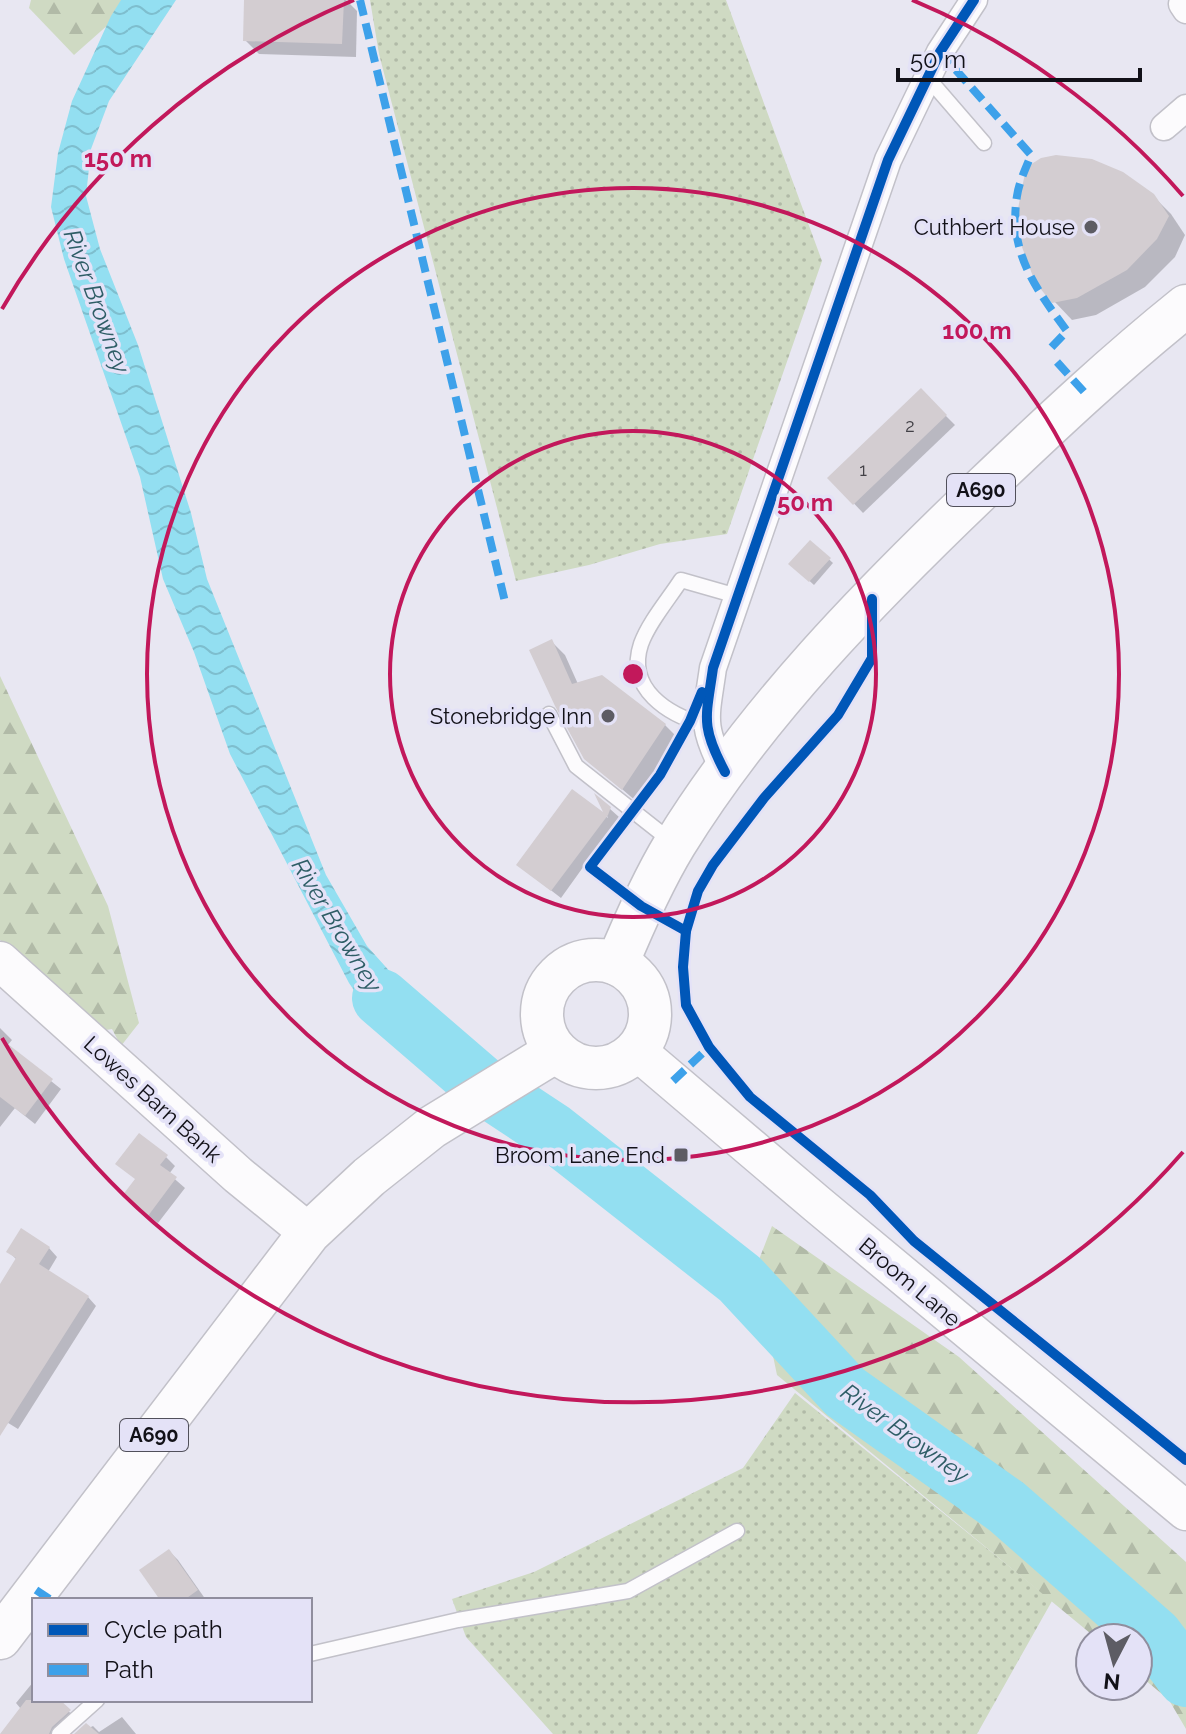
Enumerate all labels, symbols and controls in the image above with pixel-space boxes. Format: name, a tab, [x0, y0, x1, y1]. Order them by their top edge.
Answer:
scale bar	[898, 32, 1140, 82]
text: 50 m	[910, 45, 966, 74]
text: 150 m	[84, 144, 152, 173]
place label: Cuthbert House	[914, 214, 1075, 240]
marker: Cuthbert House	[1082, 218, 1100, 236]
water label: River Browney	[58, 225, 137, 378]
text: 100 m	[942, 316, 1012, 345]
house number: 2	[905, 415, 915, 436]
house number: 1	[859, 459, 867, 480]
road number: A690	[947, 474, 1015, 506]
text: 50 m	[777, 488, 833, 517]
centre of rings	[619, 660, 647, 688]
place label: Stonebridge Inn	[430, 703, 592, 729]
marker: Stonebridge Inn	[599, 707, 617, 725]
water label: River Browney	[286, 853, 389, 998]
street label: Lowes Barn Bank	[79, 1031, 227, 1168]
place label: Broom Lane End	[495, 1142, 665, 1168]
marker: Broom Lane End	[672, 1146, 690, 1164]
street label: Broom Lane	[854, 1232, 966, 1332]
water label: River Browney	[836, 1377, 976, 1490]
road number: A690	[120, 1419, 188, 1451]
legend	[32, 1598, 312, 1702]
text: Cycle path	[104, 1615, 223, 1644]
north arrow	[1074, 1622, 1154, 1702]
text: Path	[104, 1655, 154, 1684]
text: N	[1102, 1668, 1122, 1696]

